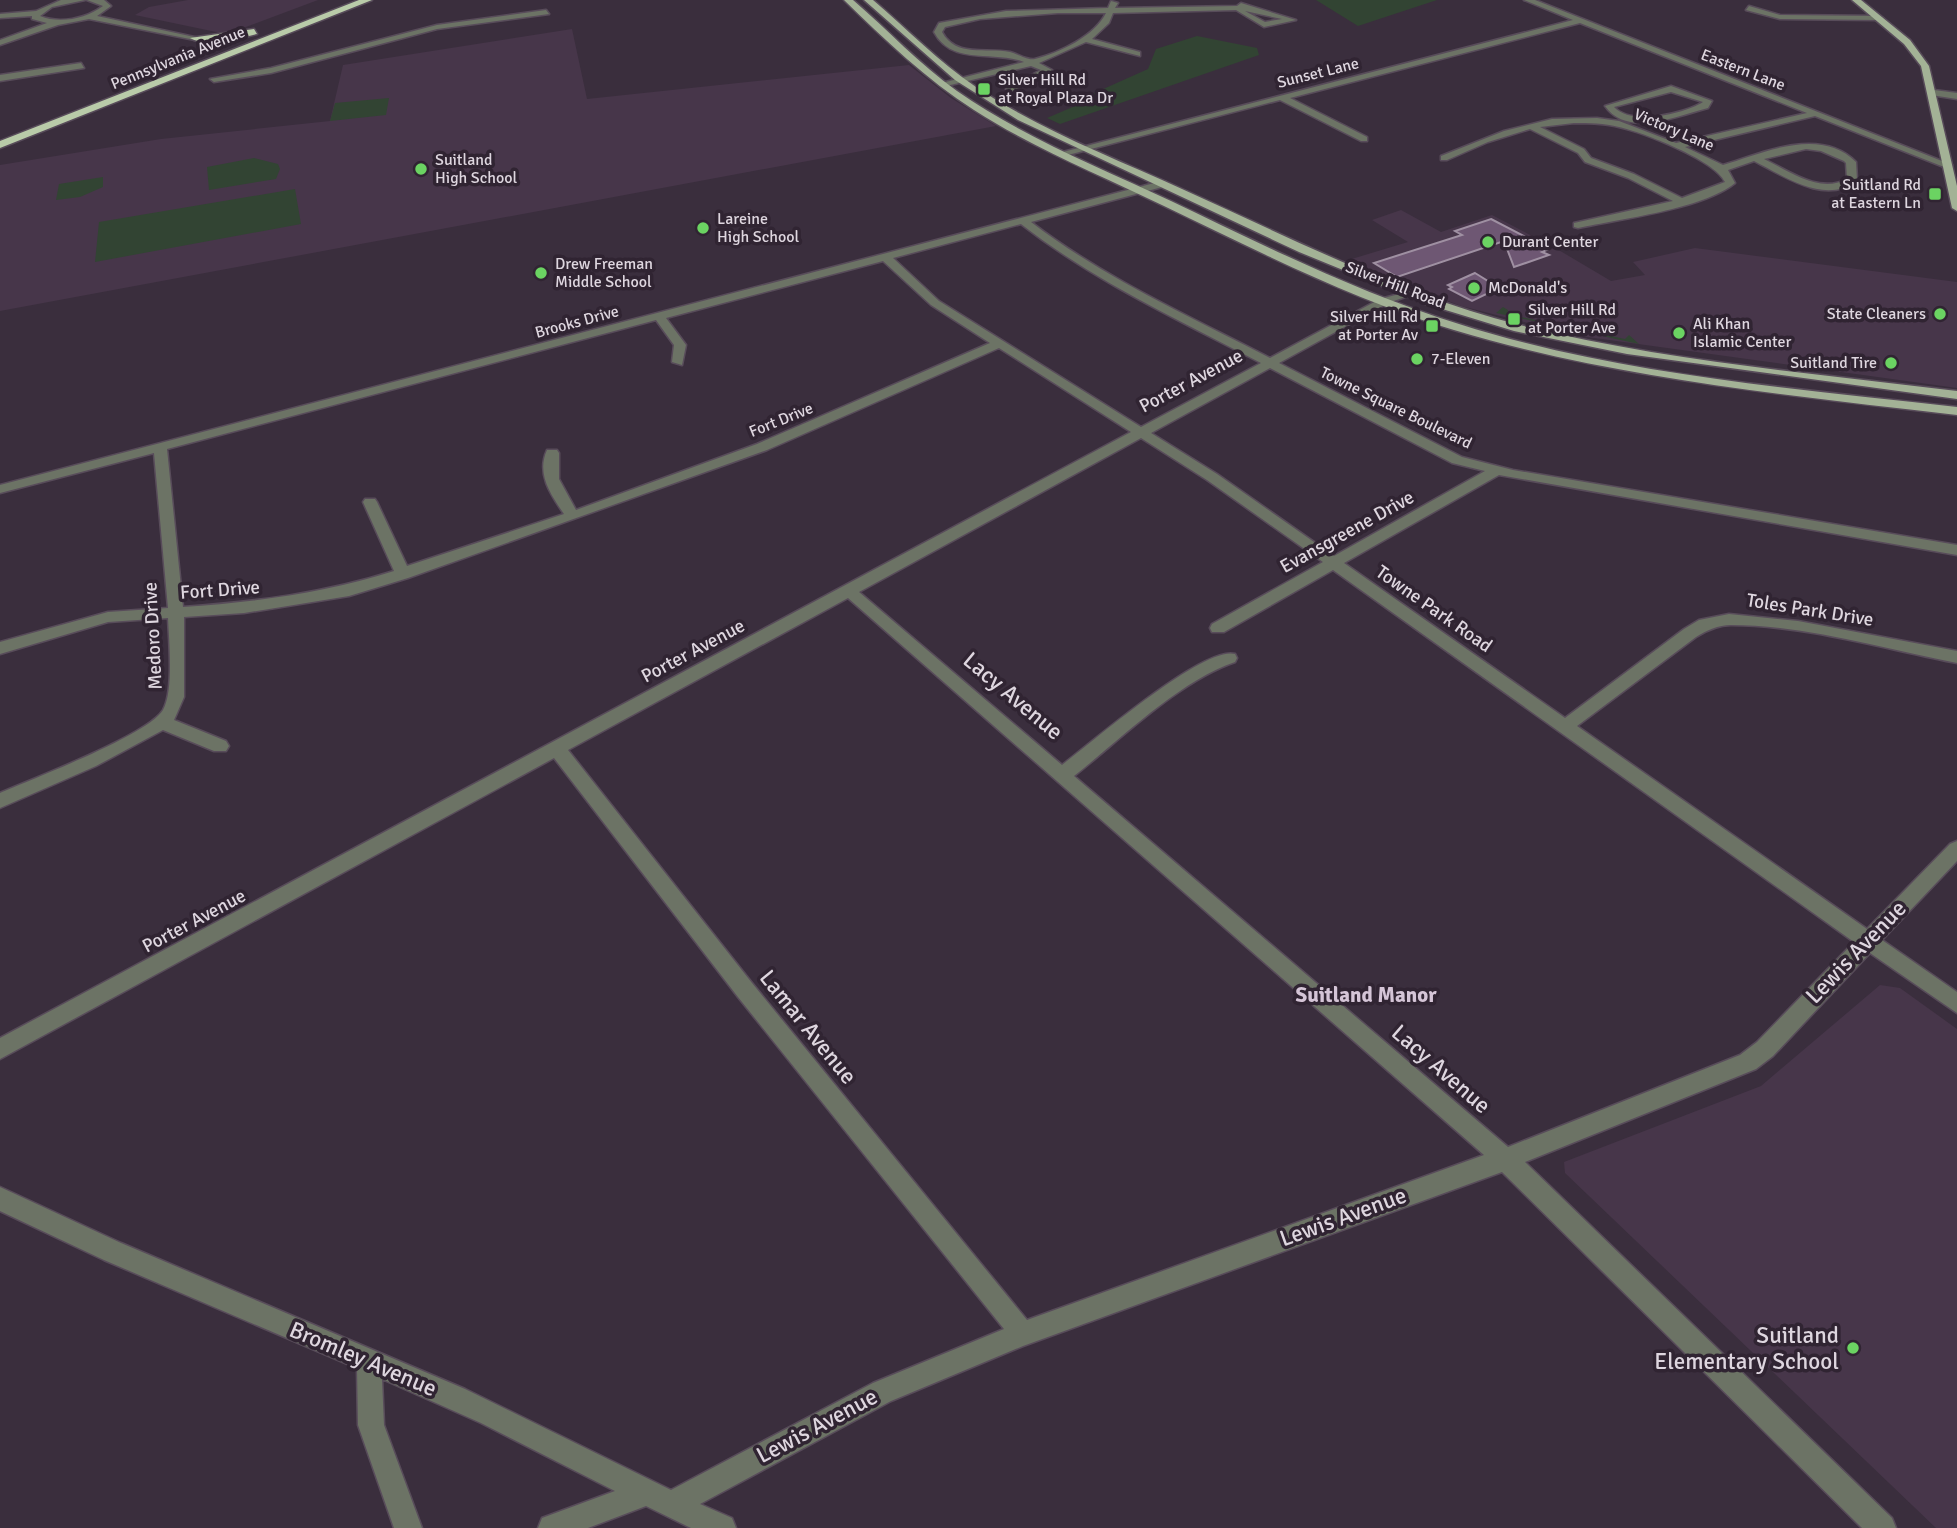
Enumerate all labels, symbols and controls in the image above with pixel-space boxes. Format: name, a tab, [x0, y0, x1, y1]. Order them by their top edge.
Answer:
street label: Pennsylvania Avenue	[108, 22, 248, 94]
street label: Eastern Lane	[1698, 45, 1788, 95]
street label: Sunset Lane	[1275, 53, 1361, 93]
place label: Silver Hill Rd at Royal Plaza Dr	[998, 70, 1113, 108]
marker: Silver Hill Rd at Royal Plaza Dr	[976, 81, 992, 97]
street label: Victory Lane	[1631, 104, 1717, 156]
place label: Suitland High School	[435, 150, 518, 188]
marker: Suitland High School	[413, 161, 429, 177]
place label: Suitland Rd at Eastern Ln	[1831, 175, 1921, 213]
marker: Suitland Rd at Eastern Ln	[1927, 186, 1943, 202]
place label: Lareine High School	[717, 209, 800, 247]
marker: Lareine High School	[695, 220, 711, 236]
place label: Durant Center	[1502, 232, 1599, 252]
marker: Durant Center	[1480, 234, 1496, 250]
place label: Drew Freeman Middle School	[555, 254, 653, 292]
street label: Silver Hill Road	[1343, 257, 1447, 313]
marker: Drew Freeman Middle School	[533, 265, 549, 281]
place label: McDonald's	[1488, 278, 1567, 298]
marker: McDonald's	[1466, 280, 1482, 296]
place label: Silver Hill Rd at Porter Ave	[1528, 300, 1616, 338]
street label: Brooks Drive	[533, 301, 621, 343]
place label: State Cleaners	[1827, 304, 1926, 324]
marker: State Cleaners	[1932, 306, 1948, 322]
place label: Silver Hill Rd at Porter Av	[1330, 307, 1419, 345]
marker: Silver Hill Rd at Porter Ave	[1506, 311, 1522, 327]
place label: Ali Khan Islamic Center	[1693, 314, 1791, 352]
marker: Silver Hill Rd at Porter Av	[1424, 318, 1440, 334]
marker: Ali Khan Islamic Center	[1671, 325, 1687, 341]
street label: Porter Avenue	[1135, 344, 1247, 418]
place label: 7-Eleven	[1431, 349, 1490, 369]
marker: 7-Eleven	[1409, 351, 1425, 367]
place label: Suitland Tire	[1790, 353, 1877, 373]
marker: Suitland Tire	[1883, 355, 1899, 371]
street label: Towne Square Boulevard	[1317, 363, 1475, 453]
street label: Fort Drive	[746, 398, 816, 442]
street label: Evansgreene Drive	[1276, 485, 1418, 579]
street label: Towne Park Road	[1371, 560, 1497, 658]
street label: Fort Drive	[179, 575, 261, 605]
street label: Medoro Drive	[138, 581, 168, 691]
street label: Toles Park Drive	[1745, 588, 1875, 632]
street label: Porter Avenue	[637, 614, 749, 688]
street label: Lacy Avenue	[957, 646, 1069, 746]
street label: Porter Avenue	[138, 884, 250, 958]
street label: Lewis Avenue	[1799, 894, 1913, 1010]
street label: Lamar Avenue	[753, 964, 863, 1090]
district label: Suitland Manor	[1295, 982, 1437, 1008]
street label: Lacy Avenue	[1385, 1018, 1497, 1120]
street label: Lewis Avenue	[1276, 1181, 1410, 1253]
street label: Bromley Avenue	[285, 1315, 441, 1403]
place label: Suitland Elementary School	[1654, 1321, 1839, 1376]
marker: Suitland Elementary School	[1845, 1340, 1861, 1356]
street label: Lewis Avenue	[752, 1382, 882, 1470]

